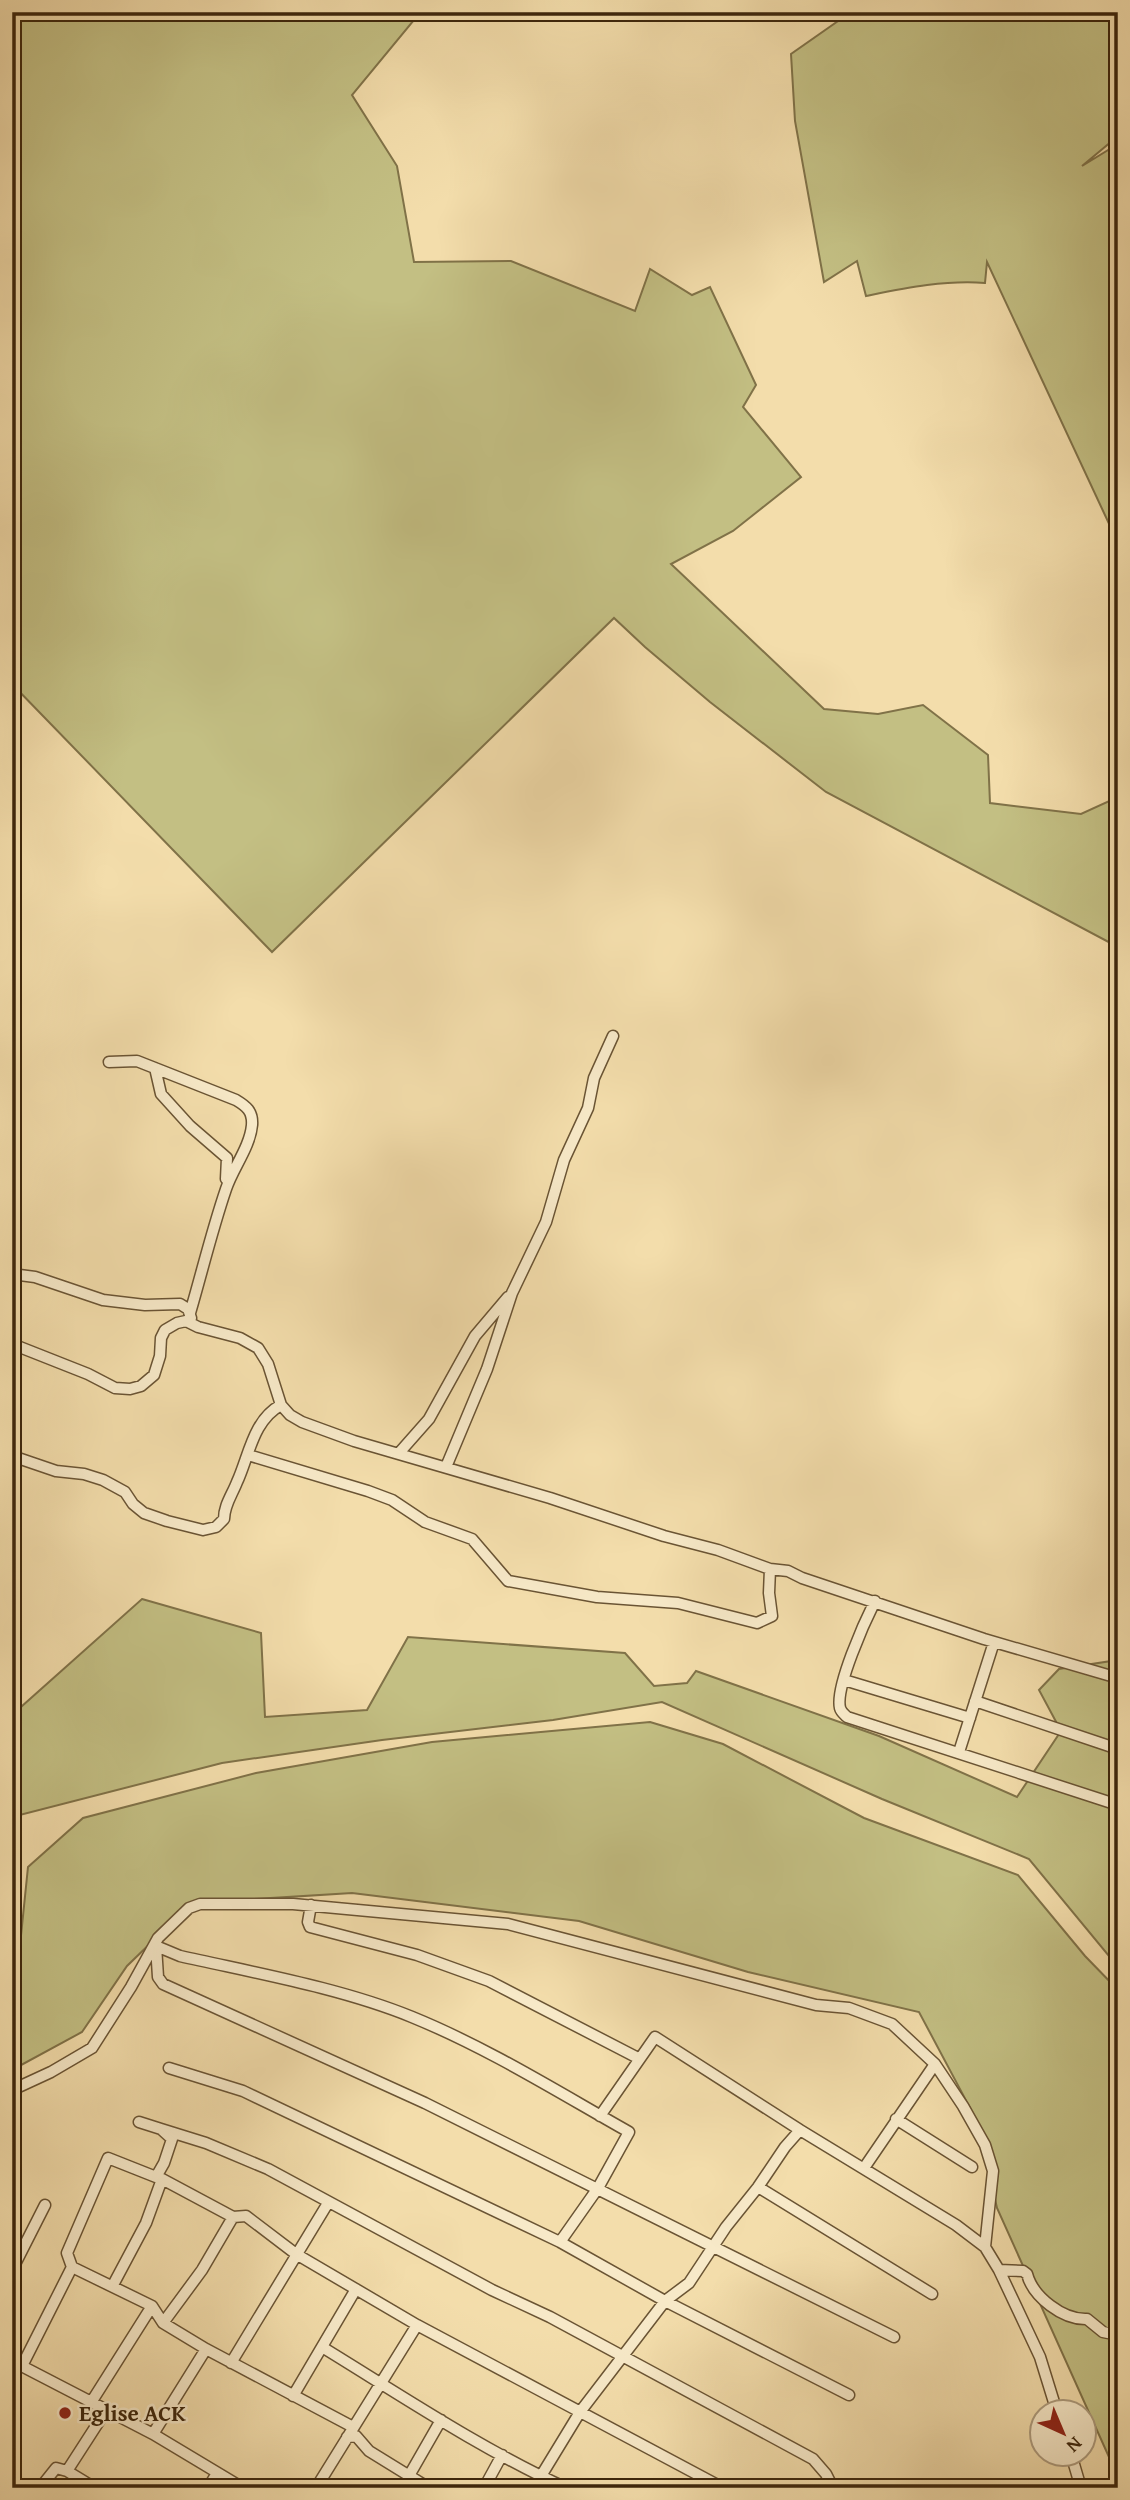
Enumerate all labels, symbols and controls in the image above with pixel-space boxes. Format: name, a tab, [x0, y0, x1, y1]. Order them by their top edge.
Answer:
place label: Eglise ACK	[79, 2396, 186, 2429]
north arrow	[1028, 2398, 1098, 2468]
marker: Eglise ACK	[57, 2405, 73, 2421]
text: N	[1060, 2431, 1089, 2460]

